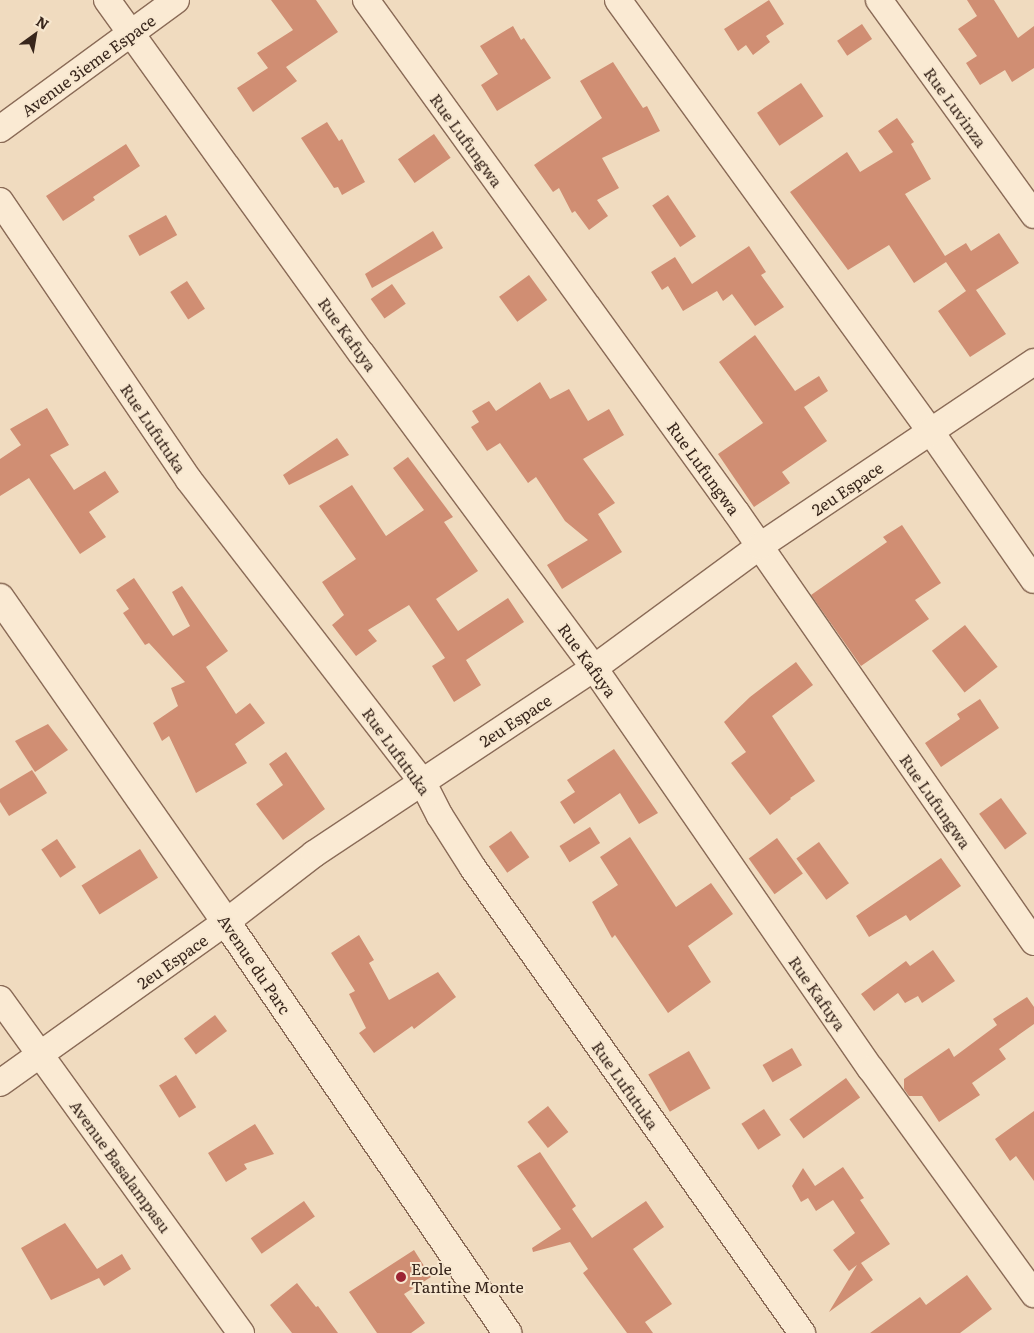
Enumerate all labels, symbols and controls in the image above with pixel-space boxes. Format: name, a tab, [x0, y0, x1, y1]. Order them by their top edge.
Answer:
north arrow	[10, 10, 60, 60]
street label: Avenue 3ieme Espace	[17, 10, 159, 120]
text: N	[33, 11, 53, 34]
street label: Rue Luvinza	[921, 63, 991, 151]
street label: Rue Lufungwa	[427, 90, 507, 190]
street label: Rue Kafuya	[315, 293, 381, 375]
street label: Rue Lufutuka	[117, 380, 191, 476]
street label: Rue Lufungwa	[664, 418, 744, 518]
street label: 2eu Espace	[808, 457, 886, 519]
street label: Rue Kafuya	[555, 619, 621, 701]
street label: 2eu Espace	[476, 690, 554, 750]
street label: Rue Lufutuka	[359, 704, 435, 798]
street label: Rue Lufungwa	[896, 750, 976, 852]
street label: Avenue du Parc	[215, 911, 295, 1017]
street label: 2eu Espace	[133, 930, 211, 992]
street label: Rue Kafuya	[785, 952, 851, 1034]
street label: Rue Lufutuka	[589, 1037, 663, 1133]
street label: Avenue Basalampasu	[66, 1096, 176, 1236]
place label: Ecole Tantine Monte	[411, 1258, 524, 1296]
marker: Ecole Tantine Monte	[395, 1271, 407, 1283]

